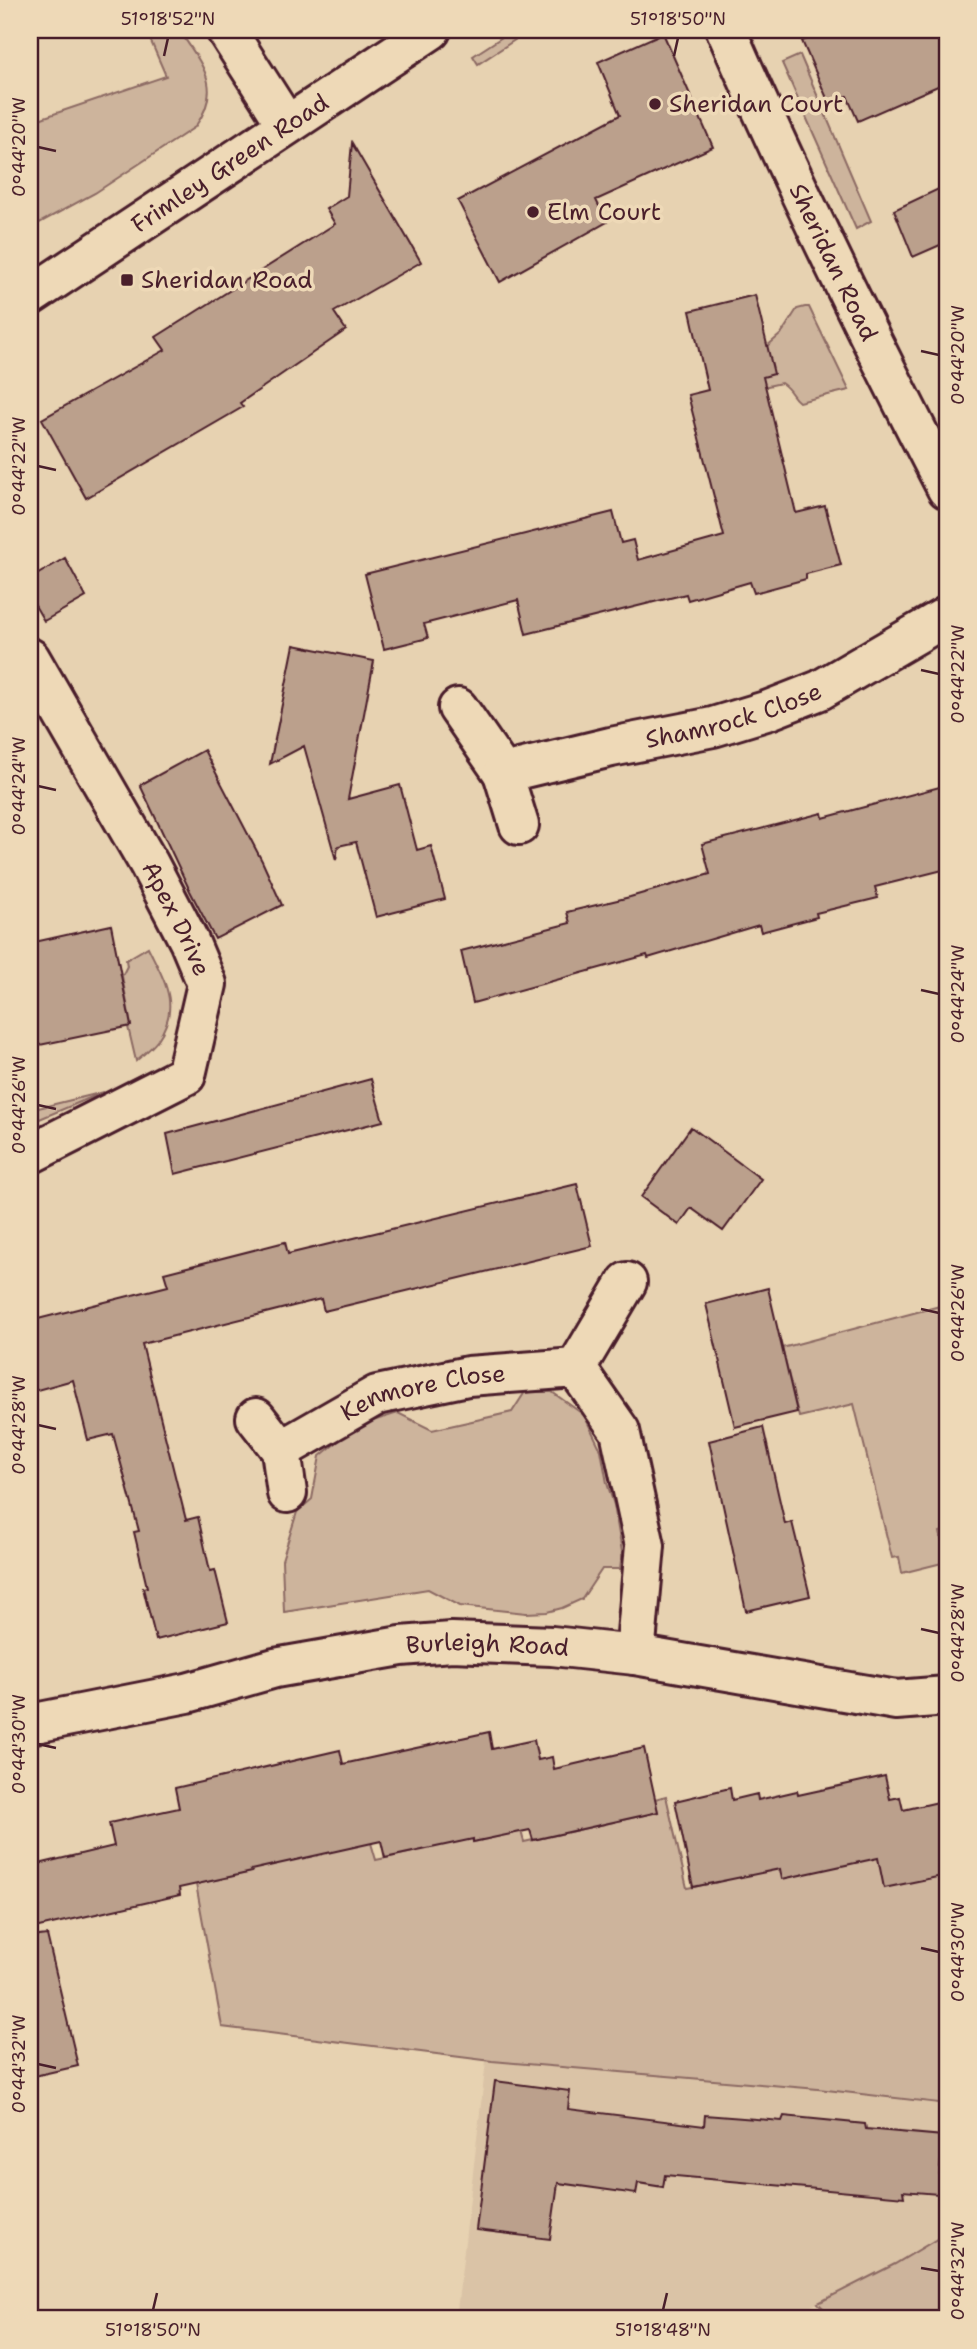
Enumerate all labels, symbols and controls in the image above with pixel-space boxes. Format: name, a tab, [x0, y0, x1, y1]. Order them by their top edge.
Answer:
text: 51°18'52"N	[121, 7, 215, 31]
text: 51°18'50"N	[630, 7, 726, 31]
street label: Frimley Green Road	[125, 86, 335, 240]
place label: Sheridan Court	[669, 88, 844, 120]
marker: Sheridan Court	[647, 96, 663, 112]
text: 0°44'20"W	[7, 97, 31, 197]
street label: Sheridan Road	[782, 178, 885, 346]
place label: Elm Court	[547, 196, 661, 228]
marker: Elm Court	[525, 204, 541, 220]
place label: Sheridan Road	[141, 264, 312, 296]
marker: Sheridan Road	[119, 272, 135, 288]
text: 0°44'20"W	[946, 305, 970, 405]
text: 0°44'22"W	[7, 416, 31, 516]
text: 0°44'22"W	[946, 624, 970, 724]
street label: Shamrock Close	[643, 675, 826, 756]
text: 0°44'24"W	[7, 737, 31, 836]
street label: Apex Drive	[134, 856, 218, 981]
text: 0°44'24"W	[946, 945, 970, 1044]
text: 0°44'26"W	[7, 1056, 31, 1154]
text: 0°44'26"W	[946, 1264, 970, 1362]
street label: Kenmore Close	[335, 1357, 507, 1429]
text: 0°44'28"W	[7, 1375, 31, 1475]
text: 0°44'28"W	[946, 1583, 970, 1683]
street label: Burleigh Road	[405, 1626, 571, 1664]
text: 0°44'30"W	[7, 1694, 31, 1794]
text: 0°44'30"W	[946, 1902, 970, 2002]
text: 0°44'32"W	[7, 2015, 31, 2113]
text: 0°44'32"W	[946, 2222, 970, 2320]
text: 51°18'50"N	[105, 2318, 201, 2342]
text: 51°18'48"N	[615, 2318, 711, 2342]

